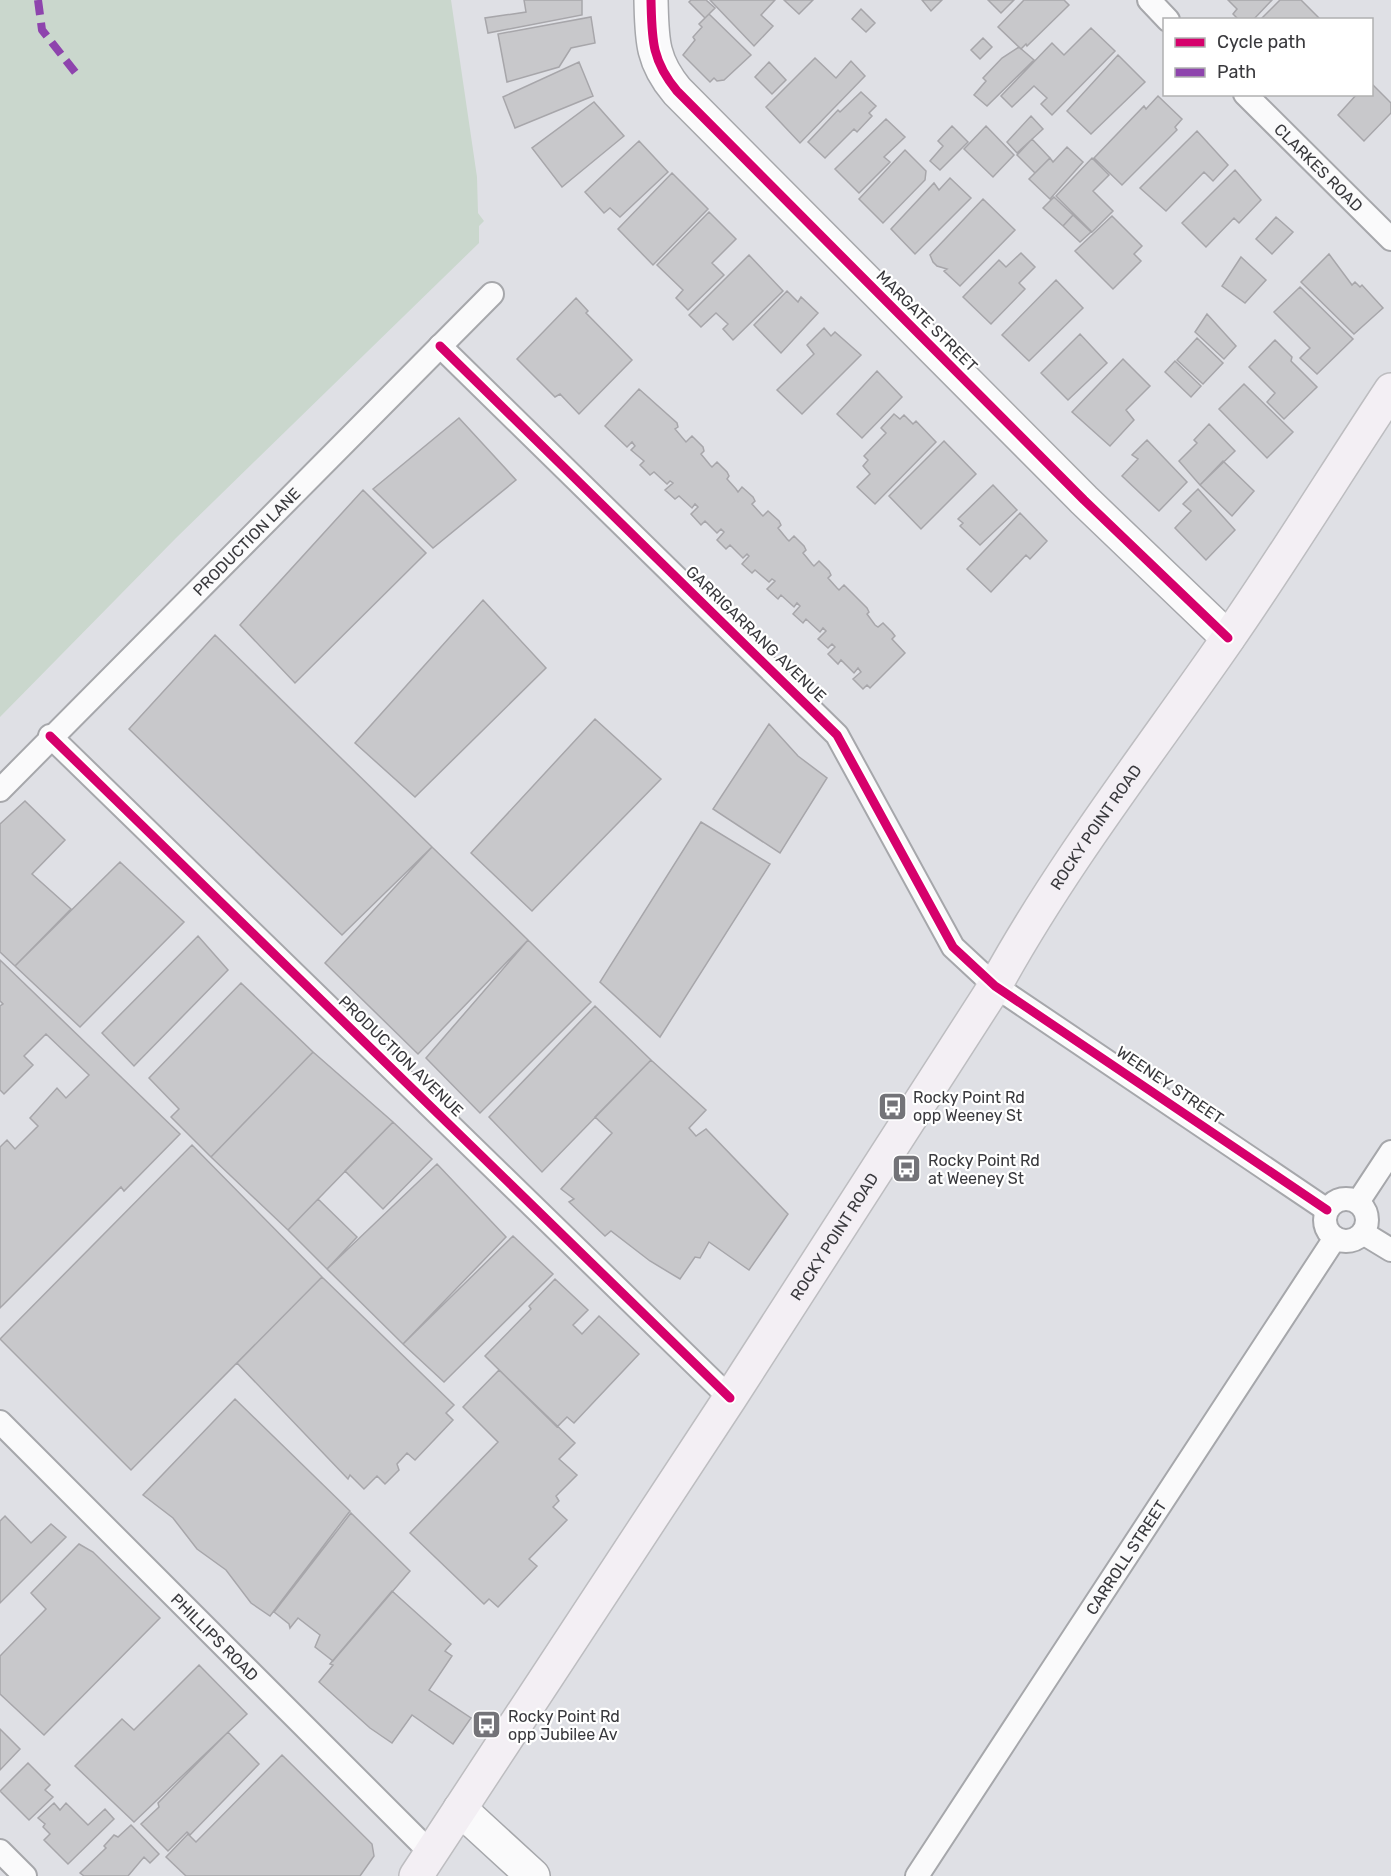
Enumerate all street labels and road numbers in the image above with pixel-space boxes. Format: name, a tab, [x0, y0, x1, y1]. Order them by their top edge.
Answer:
street label: CLARKES ROAD	[1271, 119, 1367, 215]
street label: MARGATE STREET	[872, 266, 982, 376]
street label: PRODUCTION LANE	[189, 483, 304, 600]
street label: GARRIGARRANG AVENUE	[682, 562, 830, 706]
street label: ROCKY POINT ROAD	[1046, 761, 1145, 893]
street label: PRODUCTION AVENUE	[335, 992, 467, 1120]
street label: WEENEY STREET	[1113, 1042, 1227, 1128]
street label: ROCKY POINT ROAD	[786, 1169, 882, 1304]
street label: CARROLL STREET	[1081, 1497, 1170, 1618]
street label: PHILLIPS ROAD	[167, 1589, 263, 1685]

